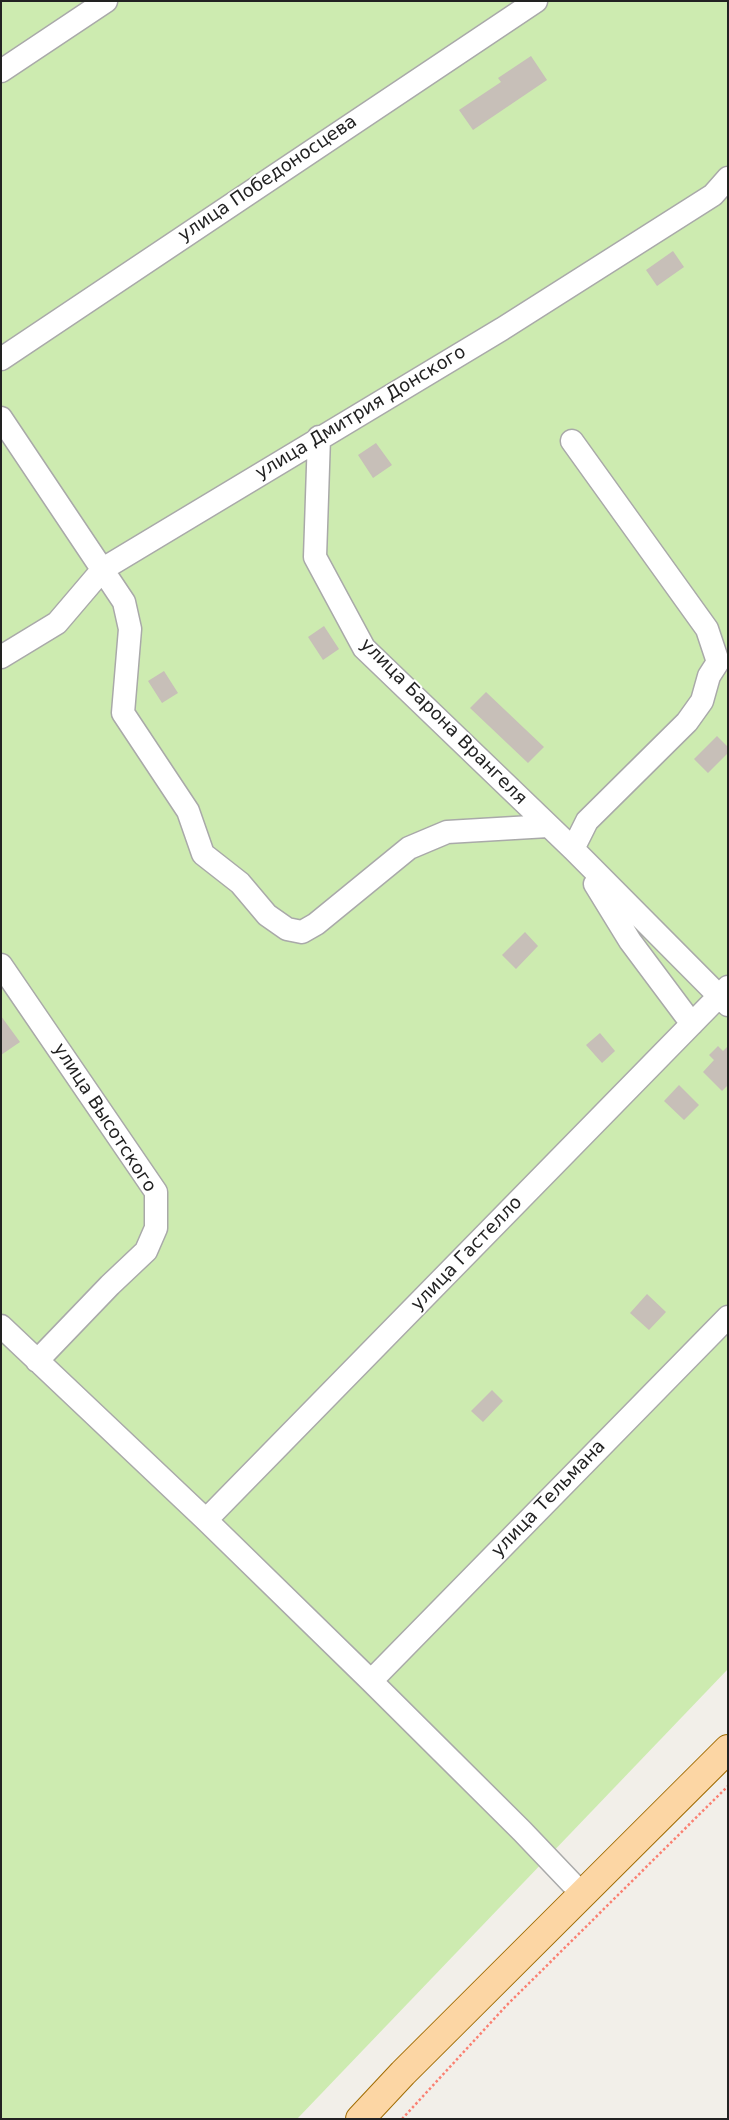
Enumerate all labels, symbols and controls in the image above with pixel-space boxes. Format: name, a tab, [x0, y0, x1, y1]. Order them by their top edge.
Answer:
street label: улица Победоносцева	[175, 111, 361, 247]
street label: улица Дмитрия Донского	[252, 342, 470, 484]
street label: улица Барона Врангеля	[355, 634, 531, 810]
street label: улица Высотского	[48, 1040, 160, 1196]
street label: улица Гастелло	[407, 1192, 527, 1316]
street label: улица Тельмана	[488, 1436, 610, 1562]

